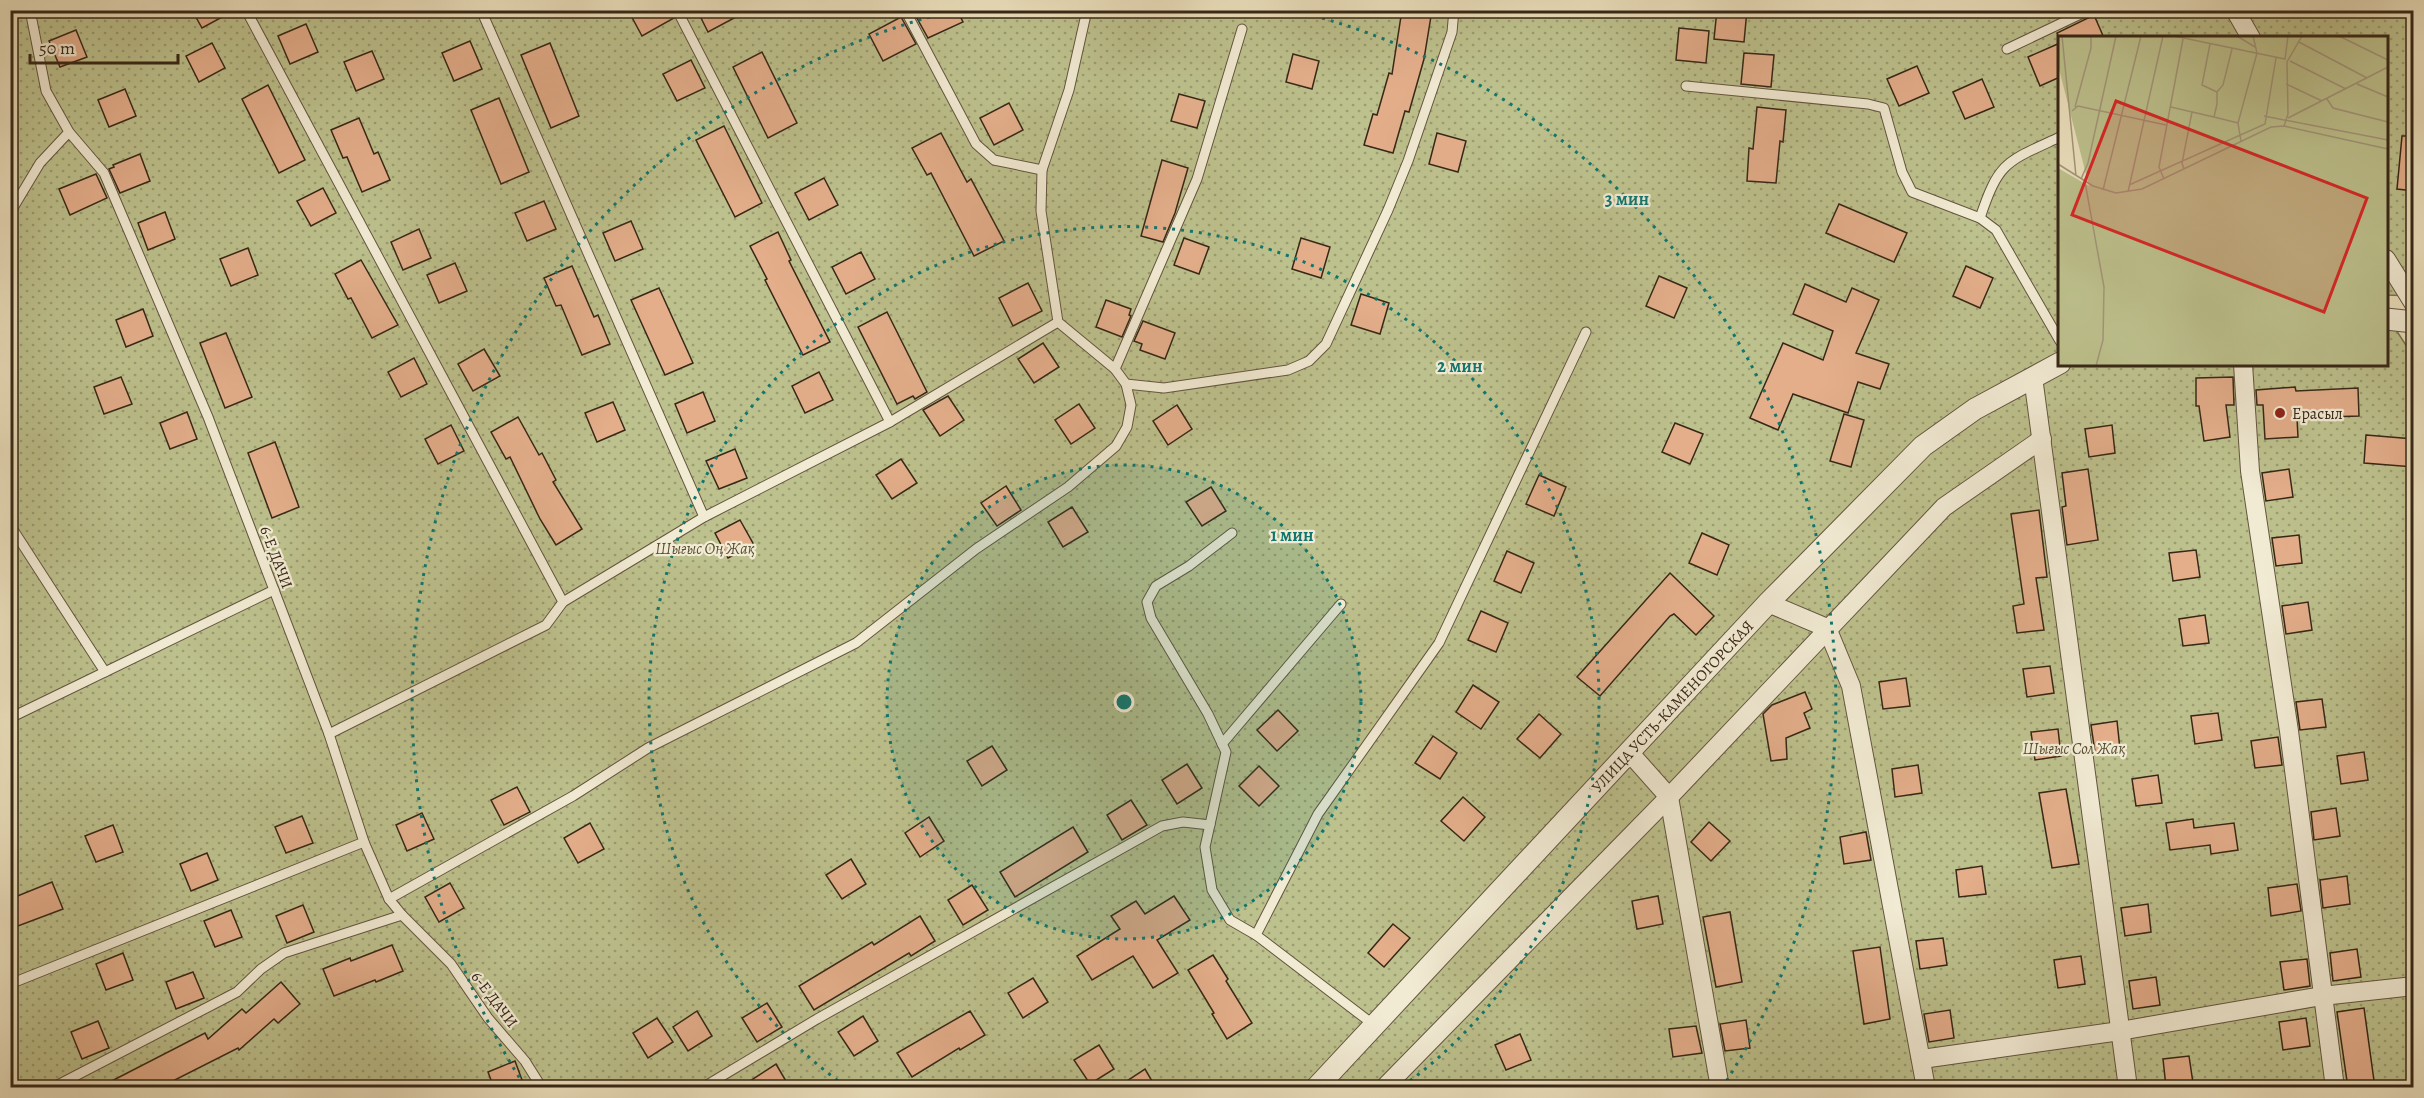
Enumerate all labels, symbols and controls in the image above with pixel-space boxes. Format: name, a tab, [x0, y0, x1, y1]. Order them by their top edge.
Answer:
scale bar	[30, 27, 178, 65]
text: 50 m	[39, 36, 75, 60]
inset map	[2058, 36, 2388, 366]
text: 3 мин	[1605, 187, 1649, 211]
text: 2 мин	[1437, 354, 1483, 378]
place label: Ерасыл	[2292, 403, 2343, 425]
marker: Ерасыл	[2273, 406, 2287, 420]
street label: 6-Е ДАЧИ	[254, 523, 298, 592]
text: 1 мин	[1270, 523, 1314, 547]
park label: Шығыс Оң Жақ	[655, 538, 755, 560]
street label: УЛИЦА УСТЬ-КАМЕНОГОРСКАЯ	[1587, 615, 1759, 798]
centre of rings	[1114, 692, 1134, 712]
park label: Шығыс Сол Жақ	[2022, 738, 2126, 760]
street label: 6-Е ДАЧИ	[466, 967, 523, 1032]

